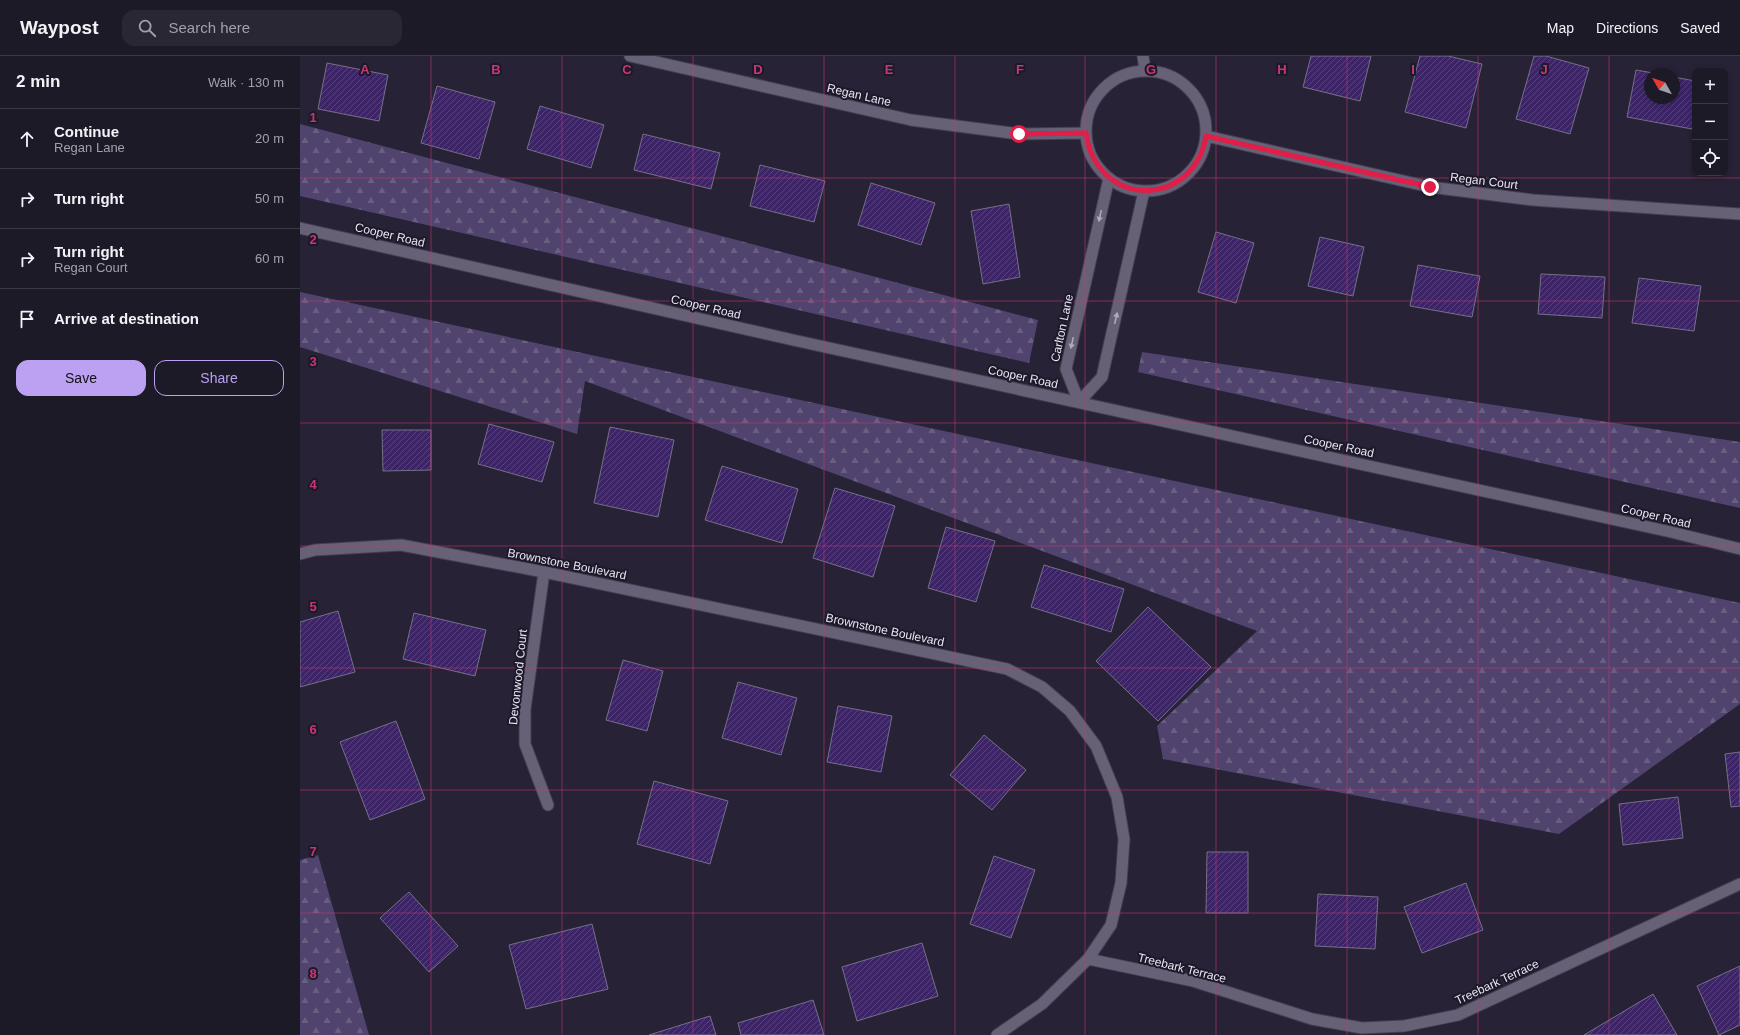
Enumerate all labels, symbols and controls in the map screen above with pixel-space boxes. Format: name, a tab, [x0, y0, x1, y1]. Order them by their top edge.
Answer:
search box	[122, 10, 402, 46]
text: Waypost	[20, 17, 98, 38]
icon: search	[136, 17, 158, 39]
text: Search here	[168, 19, 250, 36]
text: Map	[1547, 20, 1574, 36]
text: Directions	[1596, 20, 1658, 36]
text: Saved	[1680, 20, 1720, 36]
text: A	[360, 62, 370, 77]
text: B	[491, 62, 501, 77]
text: C	[622, 62, 632, 77]
text: D	[753, 62, 763, 77]
text: E	[885, 62, 894, 77]
text: F	[1016, 62, 1024, 77]
text: G	[1146, 62, 1156, 77]
text: H	[1277, 62, 1287, 77]
text: I	[1411, 62, 1415, 77]
text: J	[1540, 62, 1548, 77]
north arrow	[1644, 68, 1680, 104]
map controls	[1692, 68, 1728, 176]
button: +	[1692, 68, 1728, 104]
text: 2 min	[16, 72, 60, 91]
text: Walk · 130 m	[208, 75, 284, 90]
street label: Regan Lane	[826, 81, 893, 109]
button: −	[1692, 104, 1728, 140]
text: 1	[309, 110, 317, 125]
text: Continue	[54, 123, 119, 140]
route start	[1010, 125, 1028, 143]
icon: ahead	[16, 128, 38, 150]
text: 20 m	[255, 131, 284, 146]
text: Regan Lane	[54, 140, 125, 155]
button: locate	[1692, 140, 1728, 176]
street label: Regan Court	[1449, 170, 1519, 192]
route end	[1421, 178, 1439, 196]
icon: right	[16, 188, 38, 210]
text: Turn right	[54, 190, 124, 207]
text: 50 m	[255, 191, 284, 206]
one-way arrow	[1097, 209, 1103, 222]
street label: Cooper Road	[354, 220, 426, 250]
text: 2	[309, 232, 317, 247]
text: Turn right	[54, 243, 124, 260]
icon: right	[16, 248, 38, 270]
text: 60 m	[255, 251, 284, 266]
text: Regan Court	[54, 260, 128, 275]
street label: Cooper Road	[670, 292, 742, 322]
street label: Carlton Lane	[1048, 293, 1076, 363]
icon: arrive	[16, 308, 38, 330]
text: Arrive at destination	[54, 310, 199, 327]
one-way arrow	[1113, 312, 1119, 324]
one-way arrow	[1068, 336, 1074, 349]
text: 3	[309, 354, 317, 369]
button: Save	[16, 360, 146, 396]
button: Share	[154, 360, 284, 396]
street label: Cooper Road	[987, 363, 1059, 391]
street label: Cooper Road	[1303, 432, 1375, 460]
text: 4	[309, 477, 317, 492]
street label: Cooper Road	[1620, 501, 1692, 531]
street label: Brownstone Boulevard	[506, 546, 628, 582]
text: 5	[309, 599, 317, 614]
street label: Brownstone Boulevard	[824, 611, 946, 649]
street label: Devonwood Court	[506, 628, 530, 725]
text: 6	[309, 722, 317, 737]
text: 7	[309, 844, 317, 859]
street label: Treebark Terrace	[1136, 950, 1228, 986]
street label: Treebark Terrace	[1453, 956, 1541, 1008]
text: 8	[309, 966, 317, 981]

